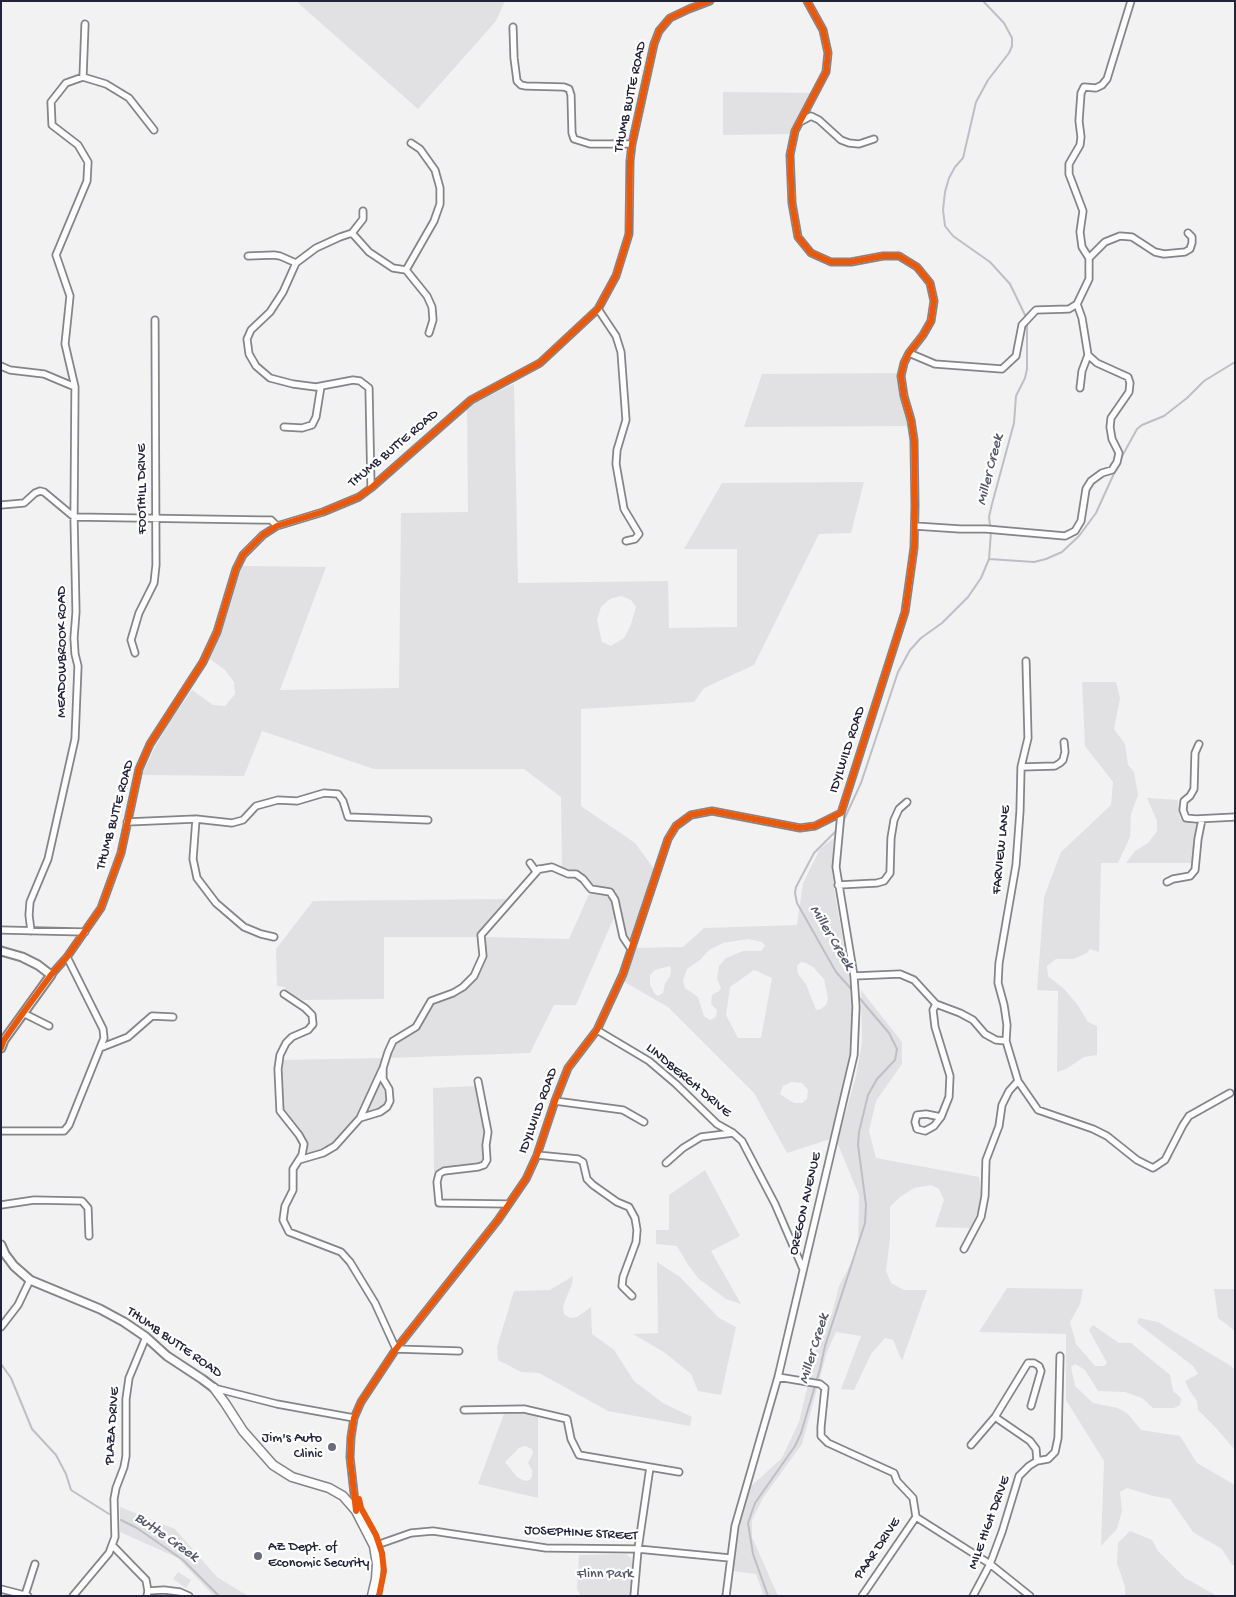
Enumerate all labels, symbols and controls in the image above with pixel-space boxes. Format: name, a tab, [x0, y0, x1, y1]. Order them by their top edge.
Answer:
street label: THUMB BUTTE ROAD	[611, 40, 651, 154]
street label: THUMB BUTTE ROAD	[345, 406, 443, 492]
water label: Miller Creek	[974, 433, 1008, 507]
street label: FOOTHILL DRIVE	[135, 444, 151, 534]
street label: MEADOWBROOK ROAD	[55, 586, 71, 718]
street label: IDYLWILD ROAD	[826, 705, 870, 795]
street label: THUMB BUTTE ROAD	[93, 758, 139, 872]
street label: FARVIEW LANE	[989, 805, 1015, 895]
water label: Miller Creek	[805, 902, 857, 974]
street label: LINDBERGH DRIVE	[642, 1040, 734, 1122]
street label: IDYLWILD ROAD	[516, 1066, 562, 1156]
street label: OREGON AVENUE	[786, 1151, 826, 1257]
street label: THUMB BUTTE ROAD	[123, 1304, 225, 1382]
water label: Miller Creek	[796, 1312, 834, 1386]
street label: PLAZA DRIVE	[102, 1386, 124, 1466]
place label: Jim's Auto Clinic	[262, 1431, 322, 1464]
marker: Jim's Auto Clinic	[326, 1441, 338, 1453]
street label: MILE HIGH DRIVE	[965, 1474, 1015, 1572]
water label: Butte Creek	[131, 1509, 201, 1567]
street label: PAAR DRIVE	[851, 1515, 905, 1583]
street label: JOSEPHINE STREET	[524, 1523, 638, 1545]
place label: AZ Dept. of Economic Security	[268, 1540, 369, 1572]
marker: AZ Dept. of Economic Security	[252, 1550, 264, 1562]
park label: Flinn Park	[577, 1567, 633, 1583]

